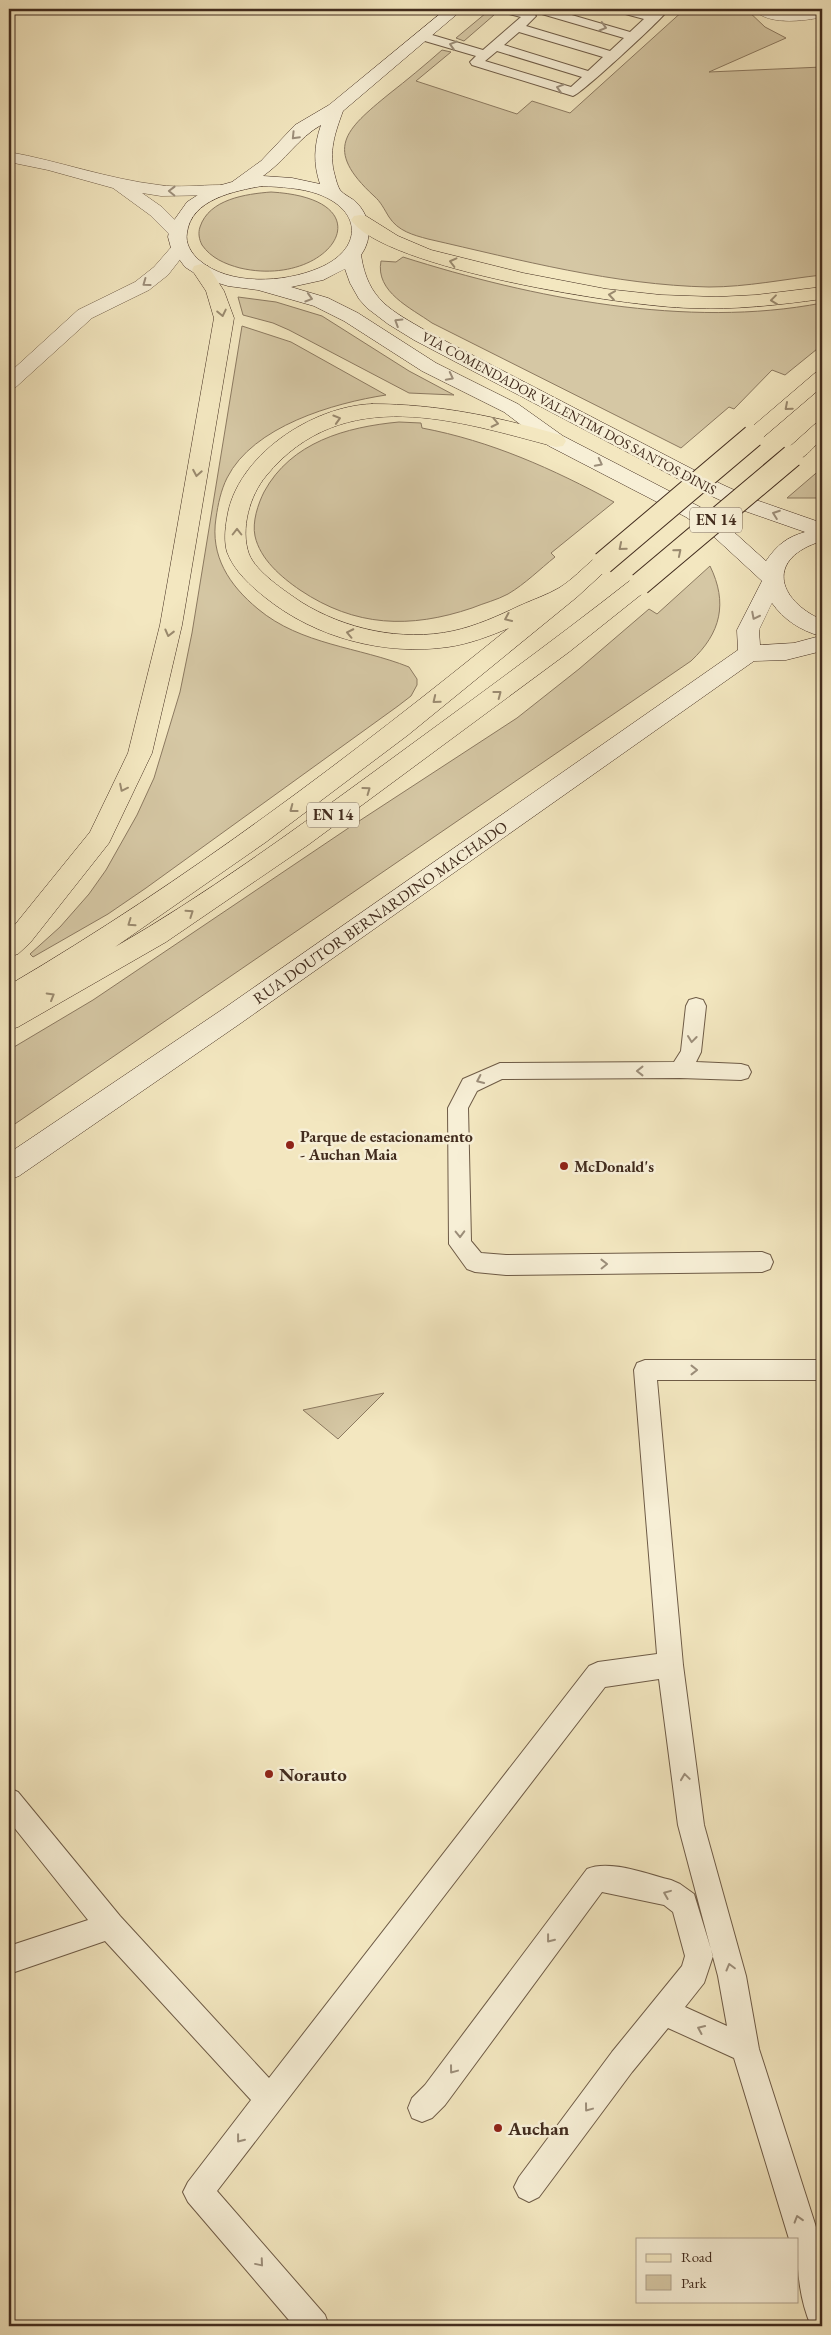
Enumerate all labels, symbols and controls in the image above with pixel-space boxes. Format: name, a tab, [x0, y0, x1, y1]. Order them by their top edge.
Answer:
one-way arrow	[598, 22, 607, 32]
one-way arrow	[450, 41, 458, 51]
one-way arrow	[556, 84, 565, 94]
one-way arrow	[292, 130, 301, 139]
one-way arrow	[167, 186, 175, 196]
one-way arrow	[449, 257, 457, 268]
one-way arrow	[143, 277, 152, 285]
one-way arrow	[608, 290, 616, 301]
one-way arrow	[304, 293, 312, 303]
one-way arrow	[770, 294, 778, 305]
one-way arrow	[216, 309, 226, 318]
one-way arrow	[394, 318, 403, 328]
street label: VIA COMENDADOR VALENTIM DOS SANTOS DINIS	[419, 327, 719, 499]
one-way arrow	[445, 371, 454, 381]
one-way arrow	[784, 401, 793, 410]
one-way arrow	[332, 414, 341, 424]
one-way arrow	[491, 417, 500, 428]
one-way arrow	[594, 457, 603, 467]
one-way arrow	[193, 469, 203, 478]
road number: EN 14	[690, 508, 742, 532]
one-way arrow	[772, 510, 781, 520]
one-way arrow	[232, 527, 242, 535]
one-way arrow	[618, 541, 627, 550]
one-way arrow	[672, 549, 681, 558]
one-way arrow	[751, 611, 761, 620]
one-way arrow	[504, 612, 513, 623]
one-way arrow	[345, 628, 354, 639]
one-way arrow	[164, 629, 175, 638]
one-way arrow	[492, 691, 502, 700]
one-way arrow	[433, 695, 442, 703]
one-way arrow	[119, 783, 129, 792]
one-way arrow	[361, 787, 371, 796]
road number: EN 14	[307, 802, 359, 828]
one-way arrow	[290, 804, 299, 812]
street label: RUA DOUTOR BERNARDINO MACHADO	[249, 816, 512, 1009]
one-way arrow	[185, 909, 194, 919]
one-way arrow	[127, 917, 137, 926]
one-way arrow	[46, 992, 55, 1002]
one-way arrow	[687, 1036, 698, 1044]
one-way arrow	[636, 1066, 644, 1076]
one-way arrow	[476, 1074, 485, 1084]
place label: Parque de estacionamento - Auchan Maia	[300, 1126, 473, 1165]
marker: Parque de estacionamento - Auchan Maia	[284, 1139, 296, 1151]
place label: McDonald's	[574, 1156, 654, 1177]
marker: McDonald's	[558, 1160, 570, 1172]
one-way arrow	[455, 1230, 465, 1238]
one-way arrow	[600, 1259, 608, 1269]
one-way arrow	[690, 1365, 698, 1375]
place label: Norauto	[279, 1762, 347, 1787]
marker: Norauto	[263, 1768, 275, 1780]
one-way arrow	[680, 1773, 690, 1781]
one-way arrow	[663, 1890, 672, 1900]
one-way arrow	[547, 1934, 556, 1943]
one-way arrow	[725, 1962, 736, 1971]
one-way arrow	[697, 2025, 706, 2035]
one-way arrow	[451, 2064, 459, 2073]
one-way arrow	[585, 2102, 594, 2112]
place label: Auchan	[507, 2116, 570, 2141]
marker: Auchan	[492, 2122, 504, 2134]
one-way arrow	[237, 2133, 245, 2142]
one-way arrow	[794, 2215, 804, 2224]
legend	[636, 2238, 798, 2302]
text: Road	[681, 2247, 713, 2266]
one-way arrow	[255, 2258, 264, 2267]
text: Park	[681, 2273, 708, 2292]

